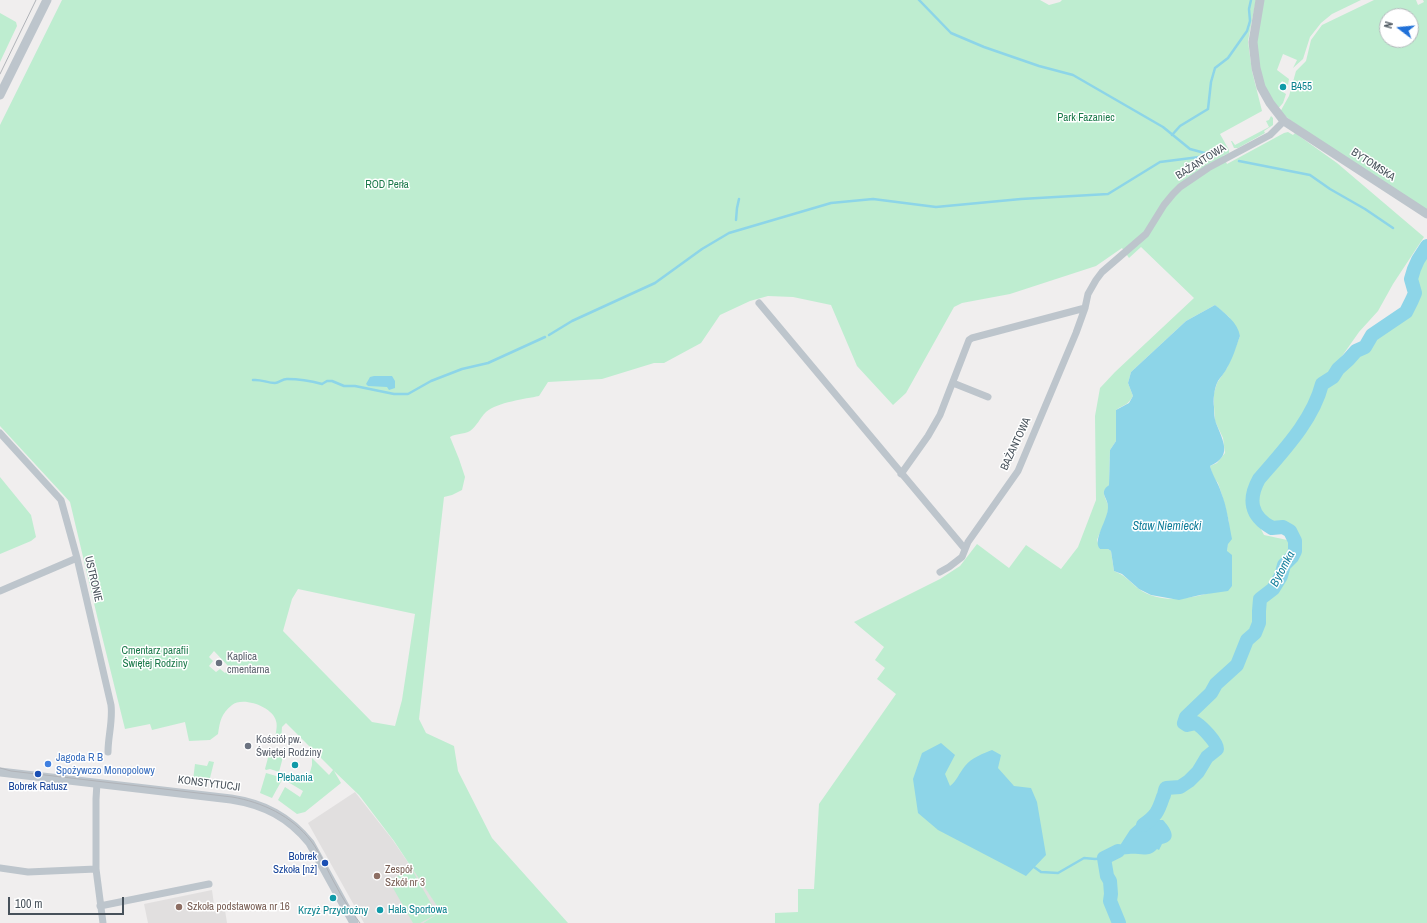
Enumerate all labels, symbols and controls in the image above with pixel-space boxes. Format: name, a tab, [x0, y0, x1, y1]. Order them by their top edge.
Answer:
north arrow	[1379, 8, 1419, 48]
text: N	[1381, 20, 1396, 30]
place label: B455	[1291, 80, 1312, 94]
marker: B455	[1278, 82, 1288, 92]
park label: Park Fazaniec	[1057, 111, 1115, 125]
street label: BAŻANTOWA	[1173, 141, 1229, 183]
street label: BYTOMSKA	[1348, 146, 1398, 184]
park label: ROD Perła	[365, 178, 409, 192]
street label: BAŻANTOWA	[998, 416, 1034, 472]
water label: Staw Niemiecki	[1133, 520, 1201, 534]
water label: Bytomka	[1268, 549, 1298, 589]
street label: USTRONIE	[81, 555, 105, 603]
park label: Cmentarz parafii Świętej Rodziny	[121, 644, 189, 670]
place label: Kaplica cmentarna	[227, 650, 270, 676]
marker: Kaplica cmentarna	[214, 658, 224, 668]
place label: Kościół pw. Świętej Rodziny	[256, 733, 321, 759]
marker: Kościół pw. Świętej Rodziny	[243, 741, 253, 751]
place label: Jagoda R B Spożywczo Monopolowy	[56, 751, 155, 777]
marker: Jagoda R B Spożywczo Monopolowy	[43, 759, 53, 769]
marker: Plebania	[290, 760, 300, 770]
marker: Bobrek Ratusz	[33, 769, 43, 779]
place label: Plebania	[277, 771, 313, 785]
street label: KONSTYTUCJI	[177, 774, 241, 794]
place label: Bobrek Ratusz	[8, 780, 68, 794]
place label: Bobrek Szkoła [nż]	[273, 850, 317, 876]
marker: Bobrek Szkoła [nż]	[320, 858, 330, 868]
place label: Zespół Szkół nr 3	[385, 863, 425, 889]
marker: Zespół Szkół nr 3	[372, 871, 382, 881]
scale bar	[10, 889, 126, 915]
marker: Krzyż Przydrożny	[328, 893, 338, 903]
text: 100 m	[15, 896, 42, 912]
place label: Szkoła podstawowa nr 16	[187, 900, 290, 914]
marker: Szkoła podstawowa nr 16	[174, 902, 184, 912]
place label: Hala Sportowa	[388, 903, 447, 917]
place label: Krzyż Przydrożny	[298, 904, 368, 918]
marker: Hala Sportowa	[375, 905, 385, 915]

